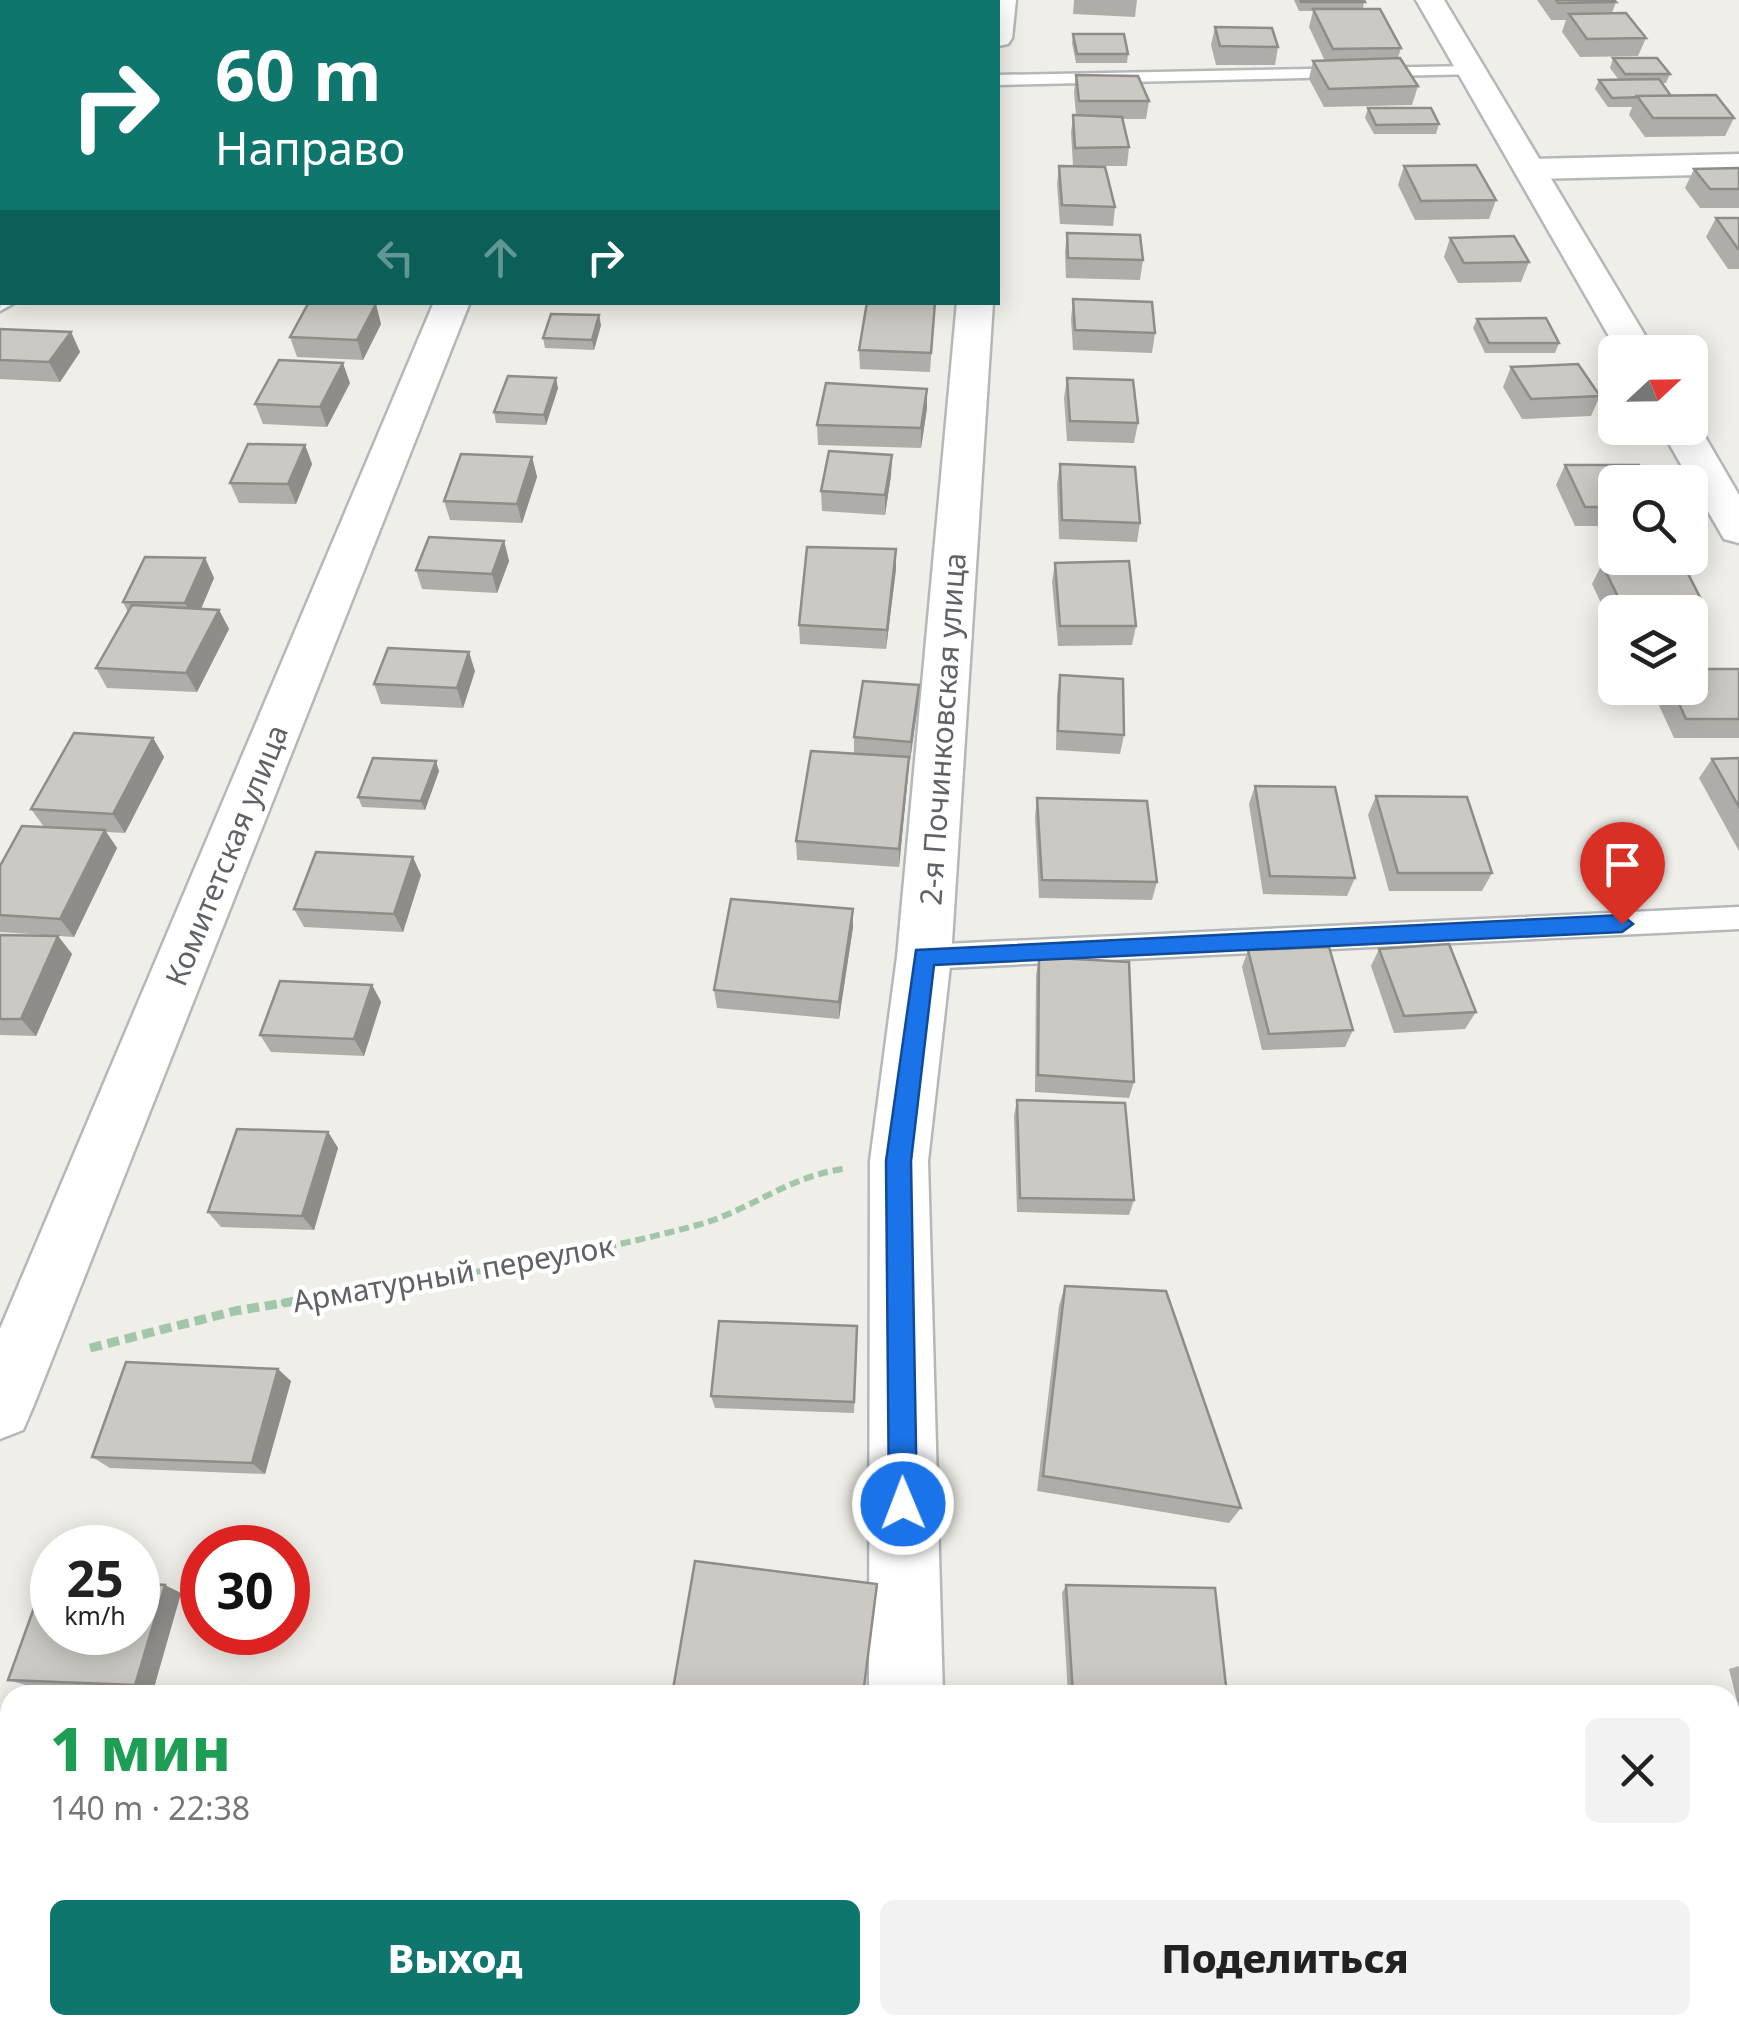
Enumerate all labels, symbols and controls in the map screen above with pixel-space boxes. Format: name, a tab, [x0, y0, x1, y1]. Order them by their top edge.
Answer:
text: 60 m	[215, 26, 382, 122]
icon: right	[50, 40, 180, 170]
text: Направо	[215, 117, 405, 178]
icon: left	[368, 230, 423, 285]
icon: ahead	[473, 230, 528, 285]
icon: right	[578, 230, 633, 285]
north arrow	[1598, 335, 1708, 445]
map controls	[1598, 335, 1708, 705]
button: search	[1598, 465, 1708, 575]
street label: 2-я Починковская улица	[909, 551, 975, 907]
button: layers	[1598, 595, 1708, 705]
street label: Комитетская улица	[155, 718, 297, 992]
pin	[1580, 822, 1665, 925]
icon: arrive	[1595, 837, 1650, 892]
street label: Арматурный переулок	[289, 1225, 617, 1321]
position arrow	[851, 1452, 955, 1556]
speed limit sign: 30	[180, 1525, 310, 1655]
text: 25	[66, 1544, 124, 1612]
text: km/h	[64, 1598, 126, 1632]
text: 1 мин	[50, 1707, 231, 1789]
button: close	[1585, 1718, 1690, 1823]
text: 140 m · 22:38	[50, 1786, 250, 1829]
button: Выход	[50, 1900, 860, 2015]
button: Поделиться	[880, 1900, 1690, 2015]

